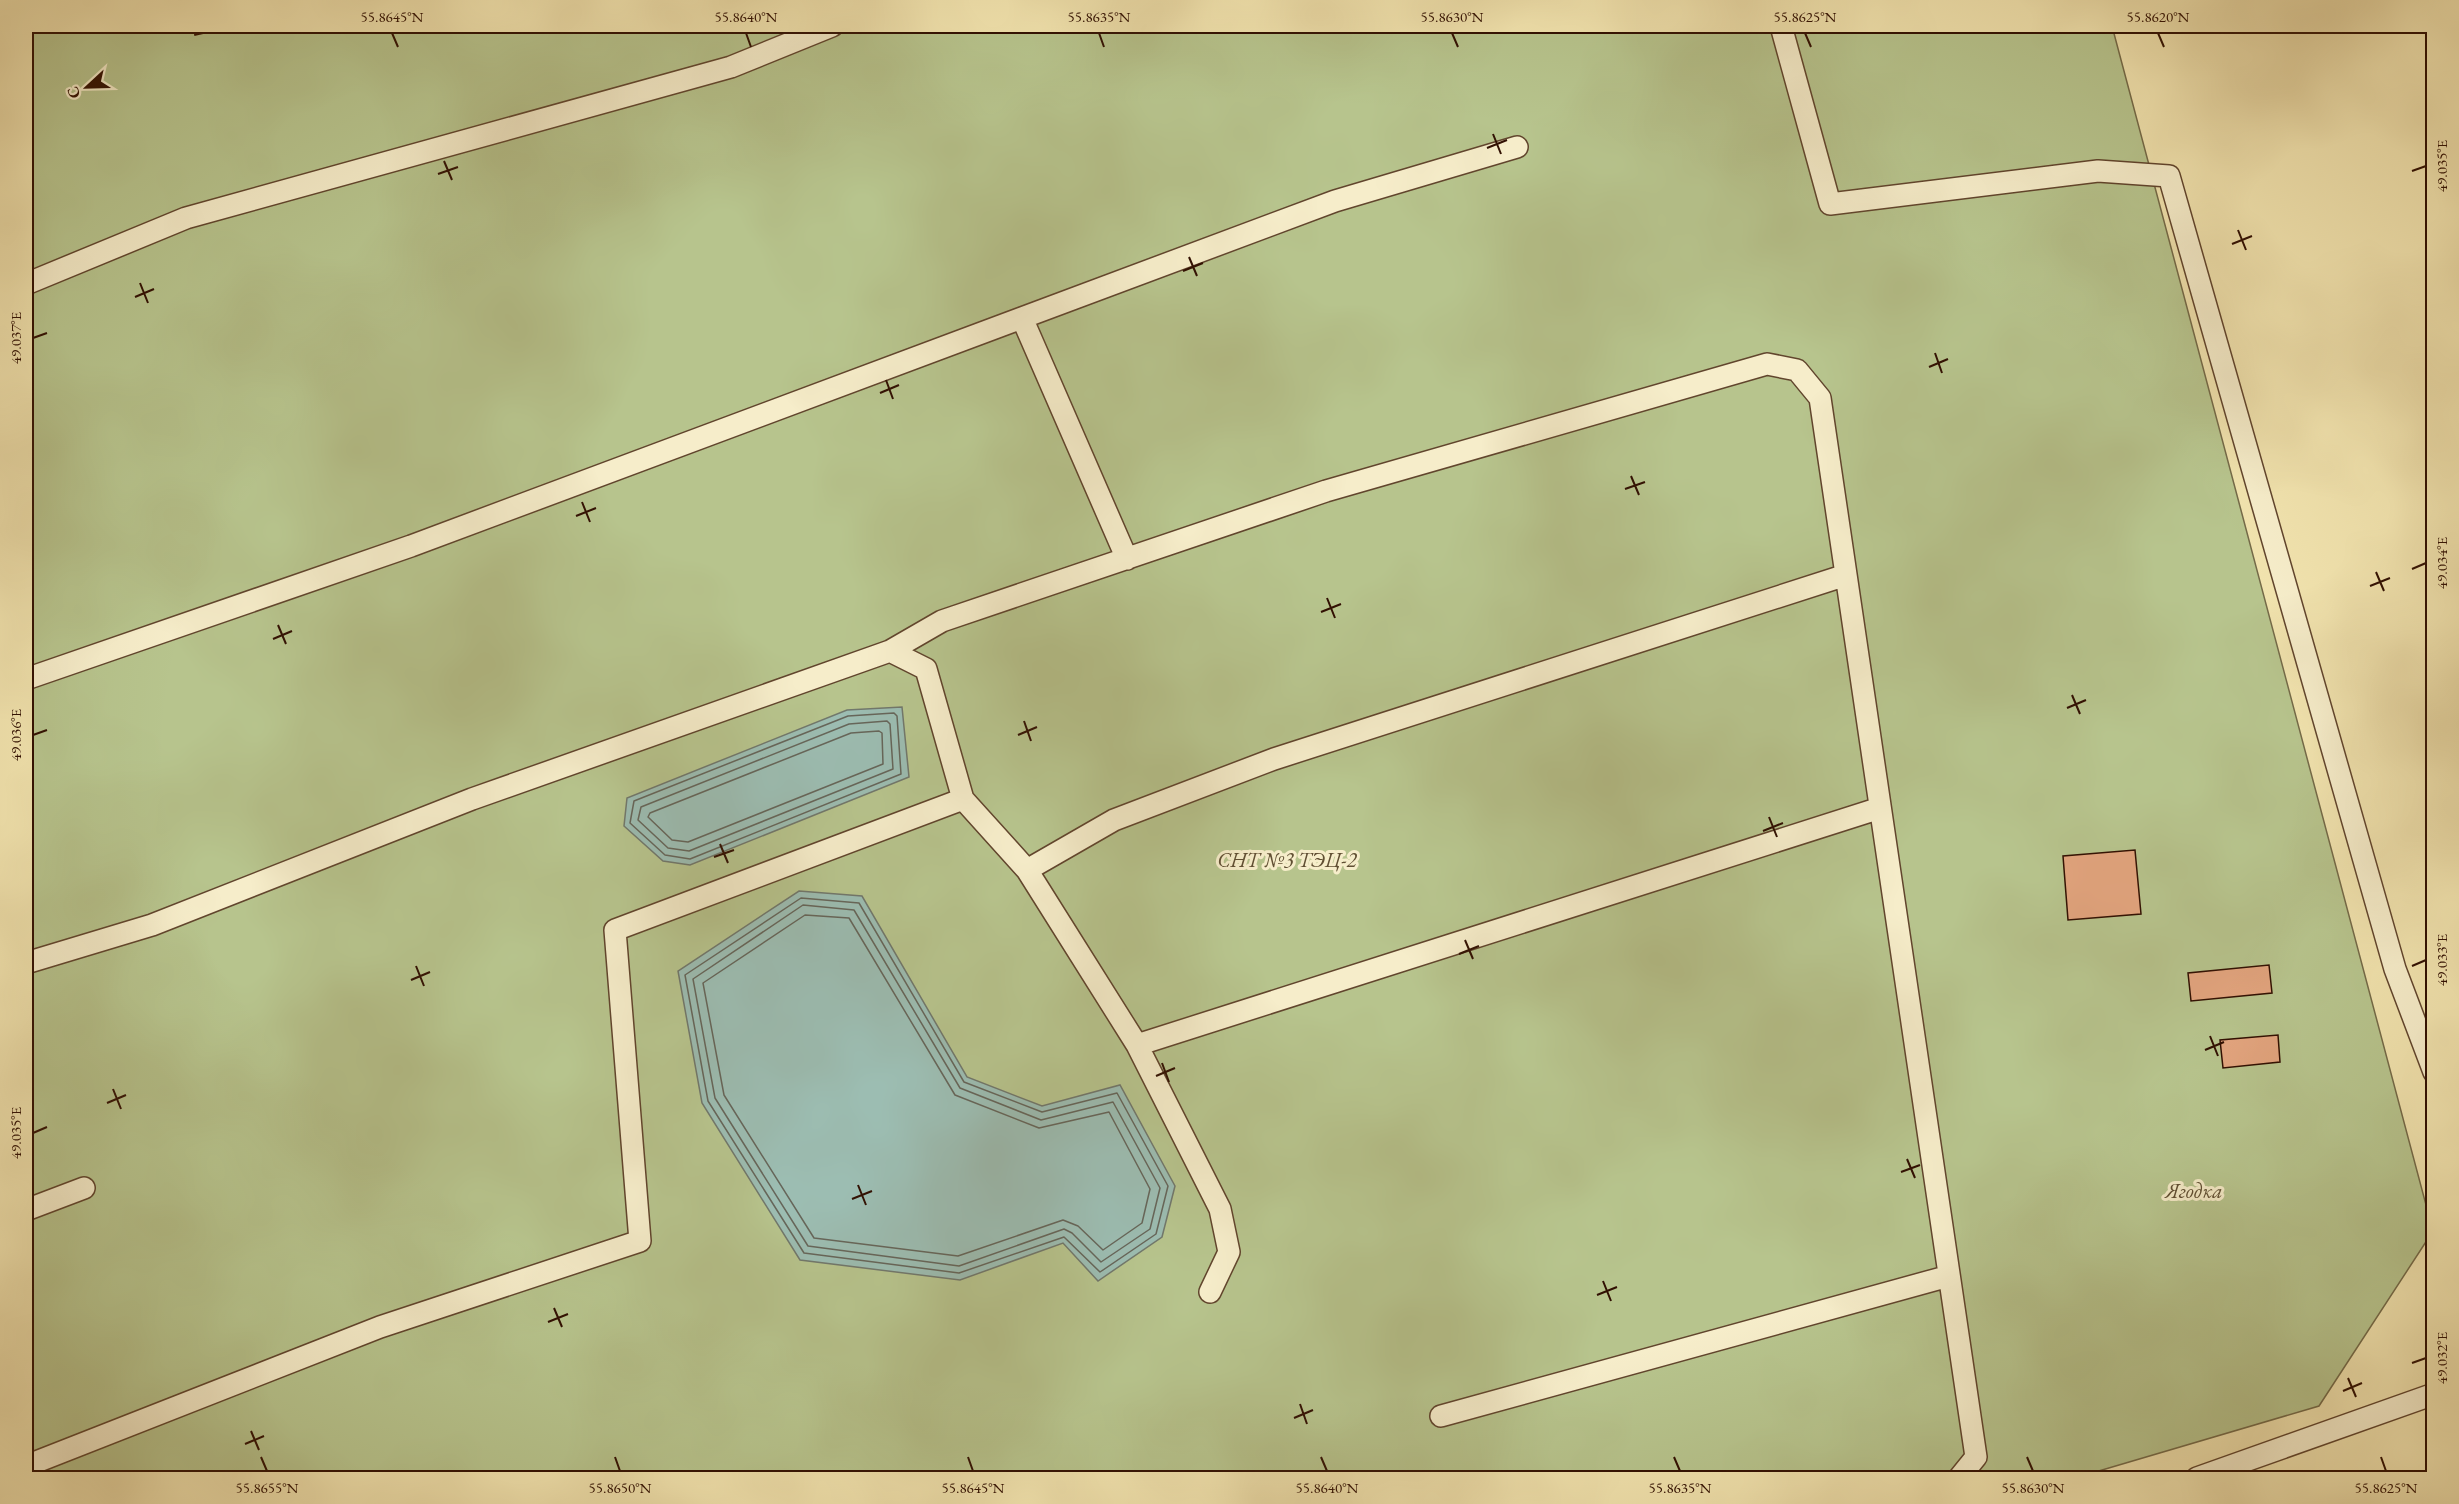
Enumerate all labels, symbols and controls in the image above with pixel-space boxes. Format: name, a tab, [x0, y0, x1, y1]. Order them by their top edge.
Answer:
text: 55.8645°N	[361, 7, 424, 26]
text: 55.8640°N	[715, 7, 778, 26]
text: 55.8635°N	[1068, 7, 1131, 26]
text: 55.8630°N	[1421, 7, 1484, 26]
text: 55.8625°N	[1774, 7, 1837, 26]
text: 55.8620°N	[2127, 7, 2190, 26]
north arrow	[57, 57, 117, 117]
text: С	[62, 83, 85, 102]
text: 49.035°E	[2432, 139, 2451, 192]
text: 49.037°E	[6, 311, 25, 364]
text: 49.034°E	[2432, 536, 2451, 589]
text: 49.036°E	[6, 708, 25, 761]
park label: СНТ №3 ТЭЦ-2	[1217, 846, 1358, 873]
text: 49.033°E	[2432, 933, 2451, 986]
text: 49.035°E	[6, 1106, 25, 1159]
park label: Ягодка	[2164, 1177, 2223, 1204]
text: 49.032°E	[2432, 1331, 2451, 1384]
text: 55.8655°N	[236, 1478, 299, 1497]
text: 55.8650°N	[589, 1478, 652, 1497]
text: 55.8645°N	[942, 1478, 1005, 1497]
text: 55.8640°N	[1296, 1478, 1359, 1497]
text: 55.8635°N	[1649, 1478, 1712, 1497]
text: 55.8630°N	[2002, 1478, 2065, 1497]
text: 55.8625°N	[2355, 1478, 2418, 1497]

